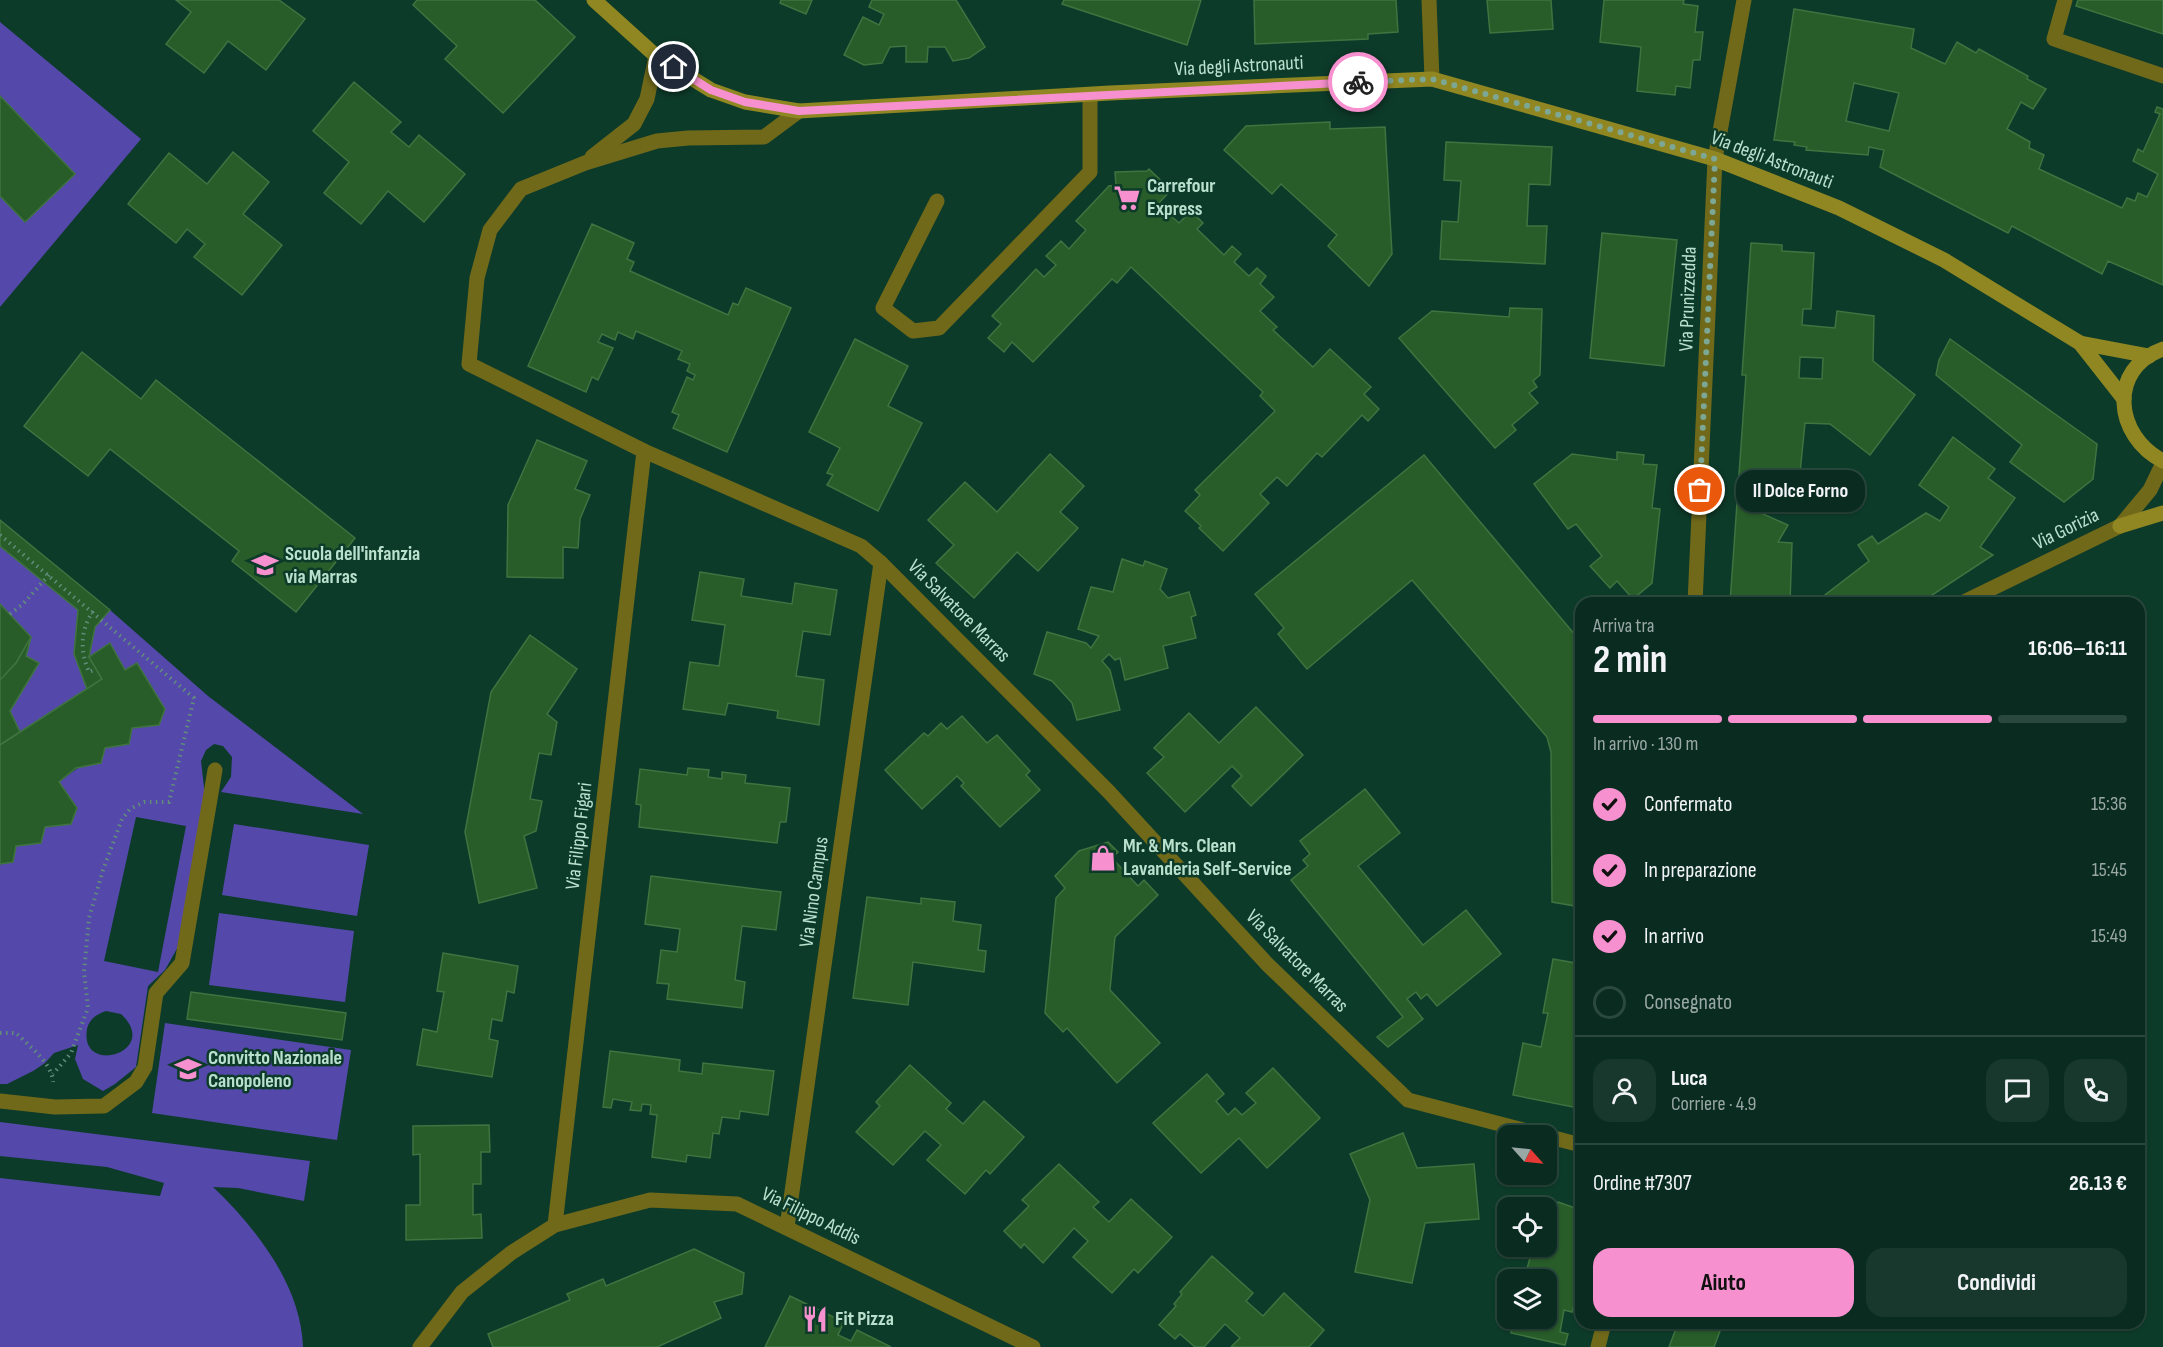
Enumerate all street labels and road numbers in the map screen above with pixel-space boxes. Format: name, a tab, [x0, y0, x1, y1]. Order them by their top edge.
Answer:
street label: Via degli Astronauti	[1174, 51, 1304, 81]
street label: Via degli Astronauti	[1707, 126, 1837, 194]
street label: Via Prunizzedda	[1674, 246, 1702, 352]
street label: Via Gorizia	[2029, 503, 2103, 555]
street label: Via Salvatore Marras	[903, 555, 1015, 667]
street label: Via Filippo Figari	[561, 781, 597, 891]
street label: Via Nino Campus	[794, 835, 834, 949]
street label: Via Salvatore Marras	[1241, 905, 1353, 1017]
street label: Via Filippo Addis	[758, 1182, 864, 1250]

